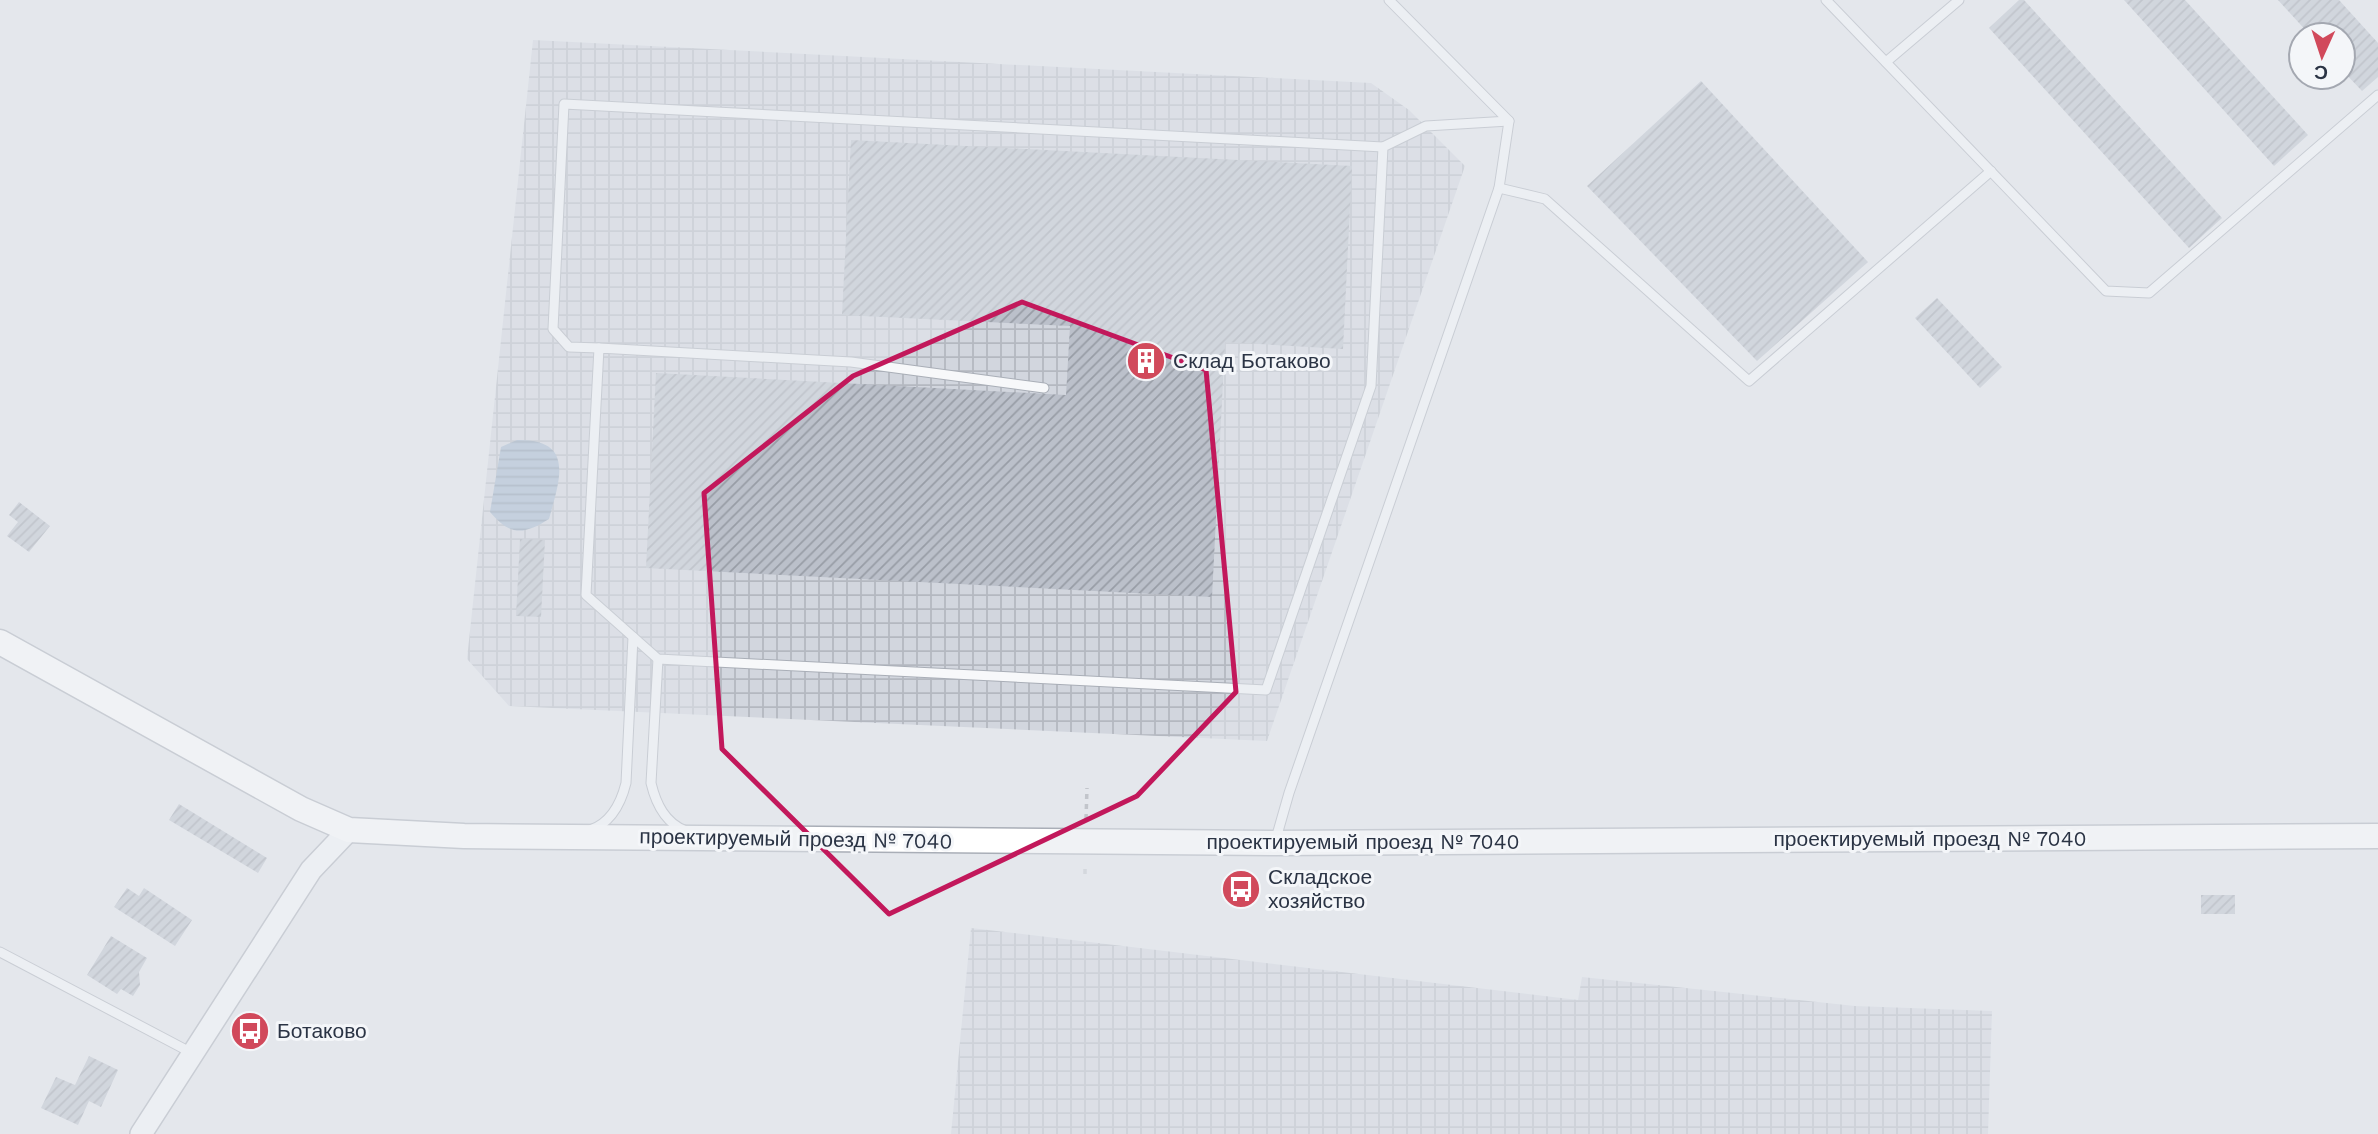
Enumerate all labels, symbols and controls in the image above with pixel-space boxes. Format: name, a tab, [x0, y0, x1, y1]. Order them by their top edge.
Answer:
north arrow	[2287, 21, 2357, 91]
text: С	[2313, 61, 2329, 84]
building icon: Склад Ботаково	[1125, 340, 1167, 382]
place label: Склад Ботаково	[1173, 348, 1331, 373]
street label: проектируемый проезд № 7040	[639, 823, 953, 854]
street label: проектируемый проезд № 7040	[1773, 826, 2087, 851]
street label: проектируемый проезд № 7040	[1206, 829, 1520, 854]
place label: Складское хозяйство	[1268, 864, 1372, 913]
bus stop icon: Складское хозяйство	[1220, 868, 1262, 910]
bus stop icon: Ботаково	[229, 1010, 271, 1052]
place label: Ботаково	[277, 1018, 367, 1043]

